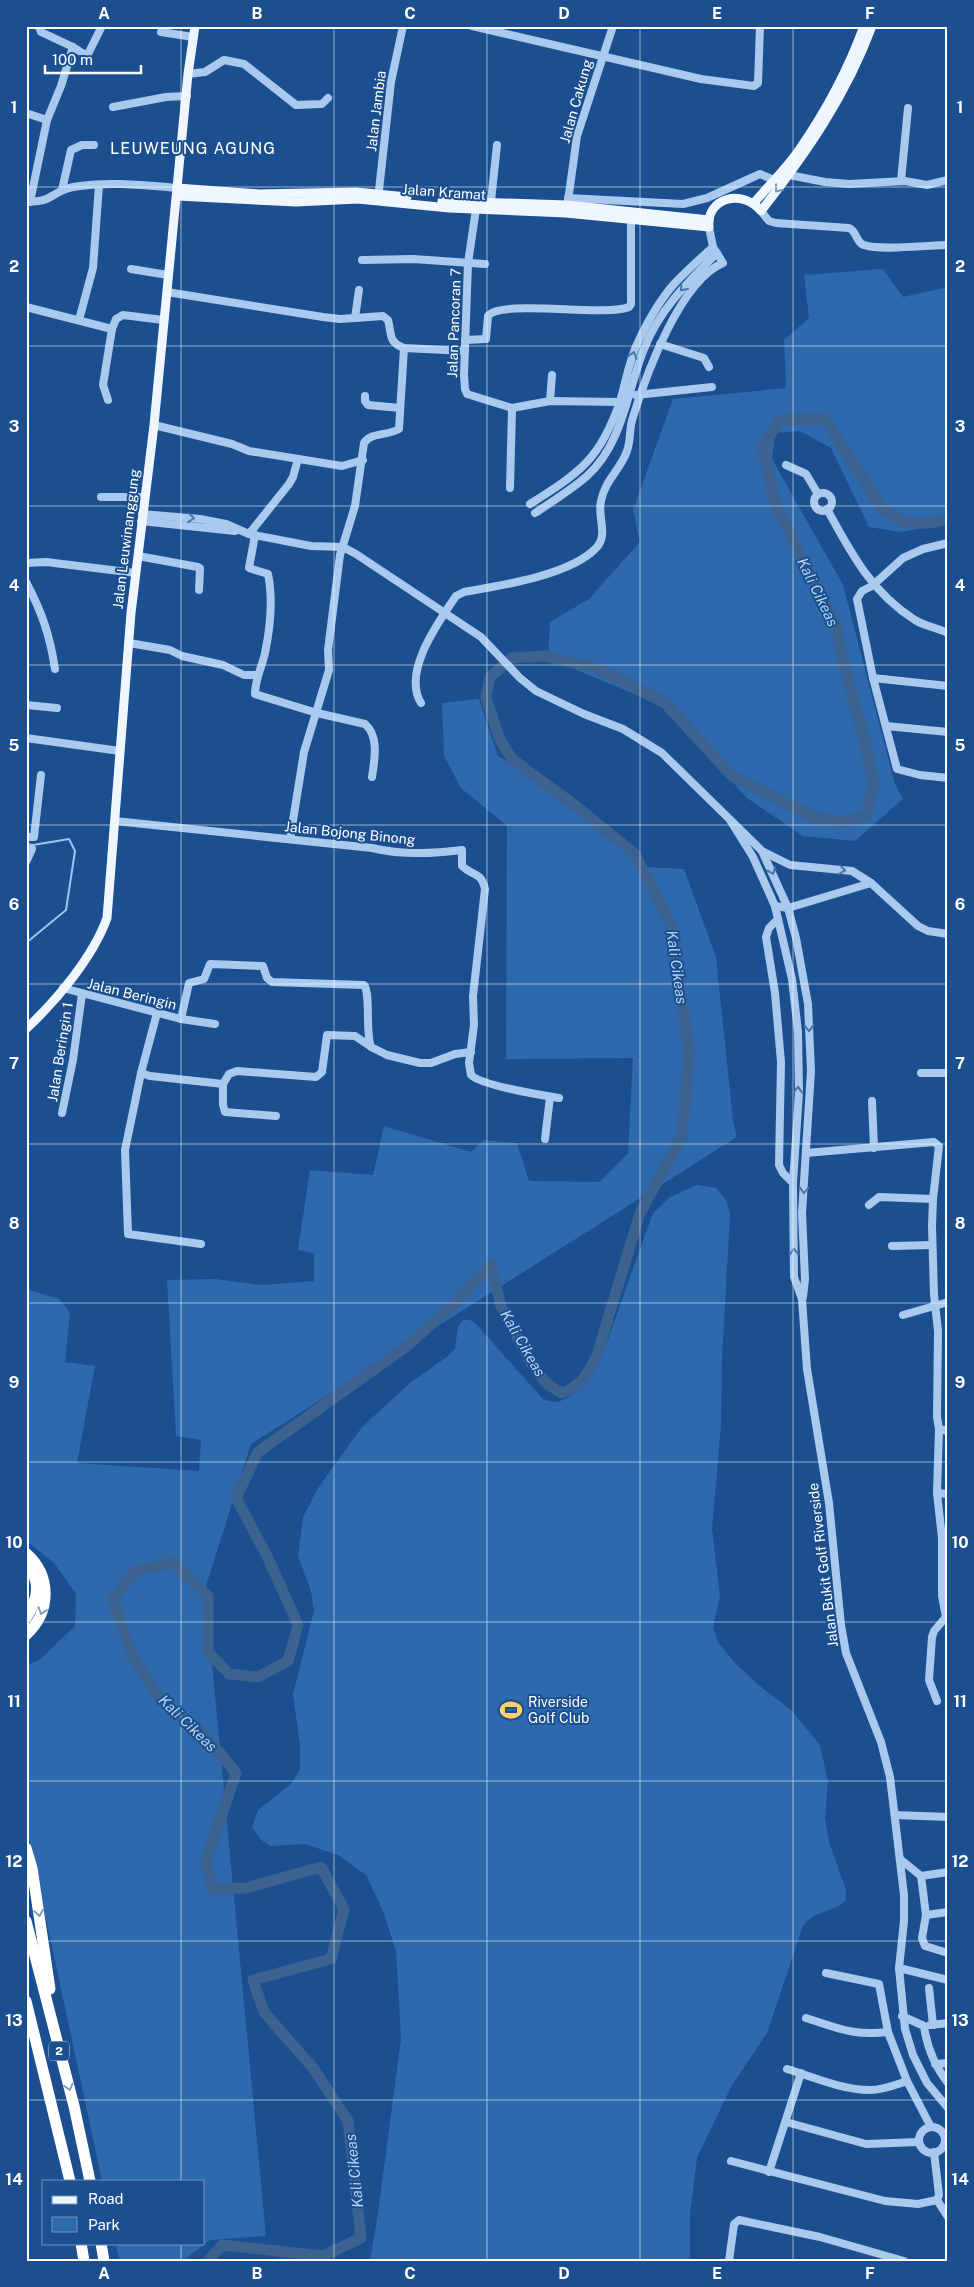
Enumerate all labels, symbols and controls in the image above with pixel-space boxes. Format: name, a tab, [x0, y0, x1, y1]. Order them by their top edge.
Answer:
text: A	[98, 4, 110, 23]
text: B	[252, 4, 263, 23]
text: C	[404, 4, 416, 23]
text: D	[558, 4, 570, 23]
text: E	[712, 4, 722, 23]
text: F	[865, 4, 875, 23]
scale bar	[45, 42, 141, 74]
text: 100 m	[52, 51, 93, 68]
street label: Jalan Cakung	[556, 57, 596, 145]
street label: Jalan Jambia	[363, 70, 389, 152]
text: 1	[11, 98, 17, 117]
text: 1	[957, 98, 963, 117]
district label: LEUWEUNG AGUNG	[110, 139, 276, 158]
street label: Jalan Kramat	[402, 181, 486, 203]
one-way arrow	[776, 183, 784, 192]
text: 2	[9, 257, 19, 276]
text: 2	[955, 257, 965, 276]
street label: Jalan Pancoran 7	[444, 268, 464, 378]
one-way arrow	[679, 282, 688, 291]
one-way arrow	[628, 352, 638, 360]
text: 3	[9, 417, 19, 436]
text: 3	[955, 417, 965, 436]
street label: Jalan Leuwinanggung	[109, 468, 143, 610]
one-way arrow	[187, 512, 195, 523]
water label: Kali Cikeas	[794, 555, 842, 629]
text: 4	[9, 576, 20, 595]
text: 4	[955, 576, 966, 595]
text: 5	[9, 736, 20, 755]
text: 5	[955, 736, 966, 755]
street label: Jalan Bojong Binong	[284, 818, 416, 848]
one-way arrow	[838, 864, 846, 875]
one-way arrow	[766, 866, 777, 875]
text: 6	[9, 895, 19, 914]
text: 6	[955, 895, 965, 914]
water label: Kali Cikeas	[663, 929, 691, 1005]
street label: Jalan Beringin	[86, 975, 178, 1013]
street label: Jalan Beringin 1	[44, 1001, 76, 1103]
one-way arrow	[804, 1024, 814, 1032]
text: 7	[9, 1054, 19, 1073]
text: 7	[955, 1054, 965, 1073]
one-way arrow	[793, 1085, 803, 1093]
one-way arrow	[798, 1186, 809, 1194]
text: 8	[9, 1214, 20, 1233]
text: 8	[955, 1214, 966, 1233]
one-way arrow	[789, 1248, 799, 1256]
water label: Kali Cikeas	[497, 1307, 549, 1379]
text: 9	[9, 1373, 19, 1392]
text: 9	[955, 1373, 965, 1392]
street label: Jalan Bukit Golf Riverside	[805, 1482, 841, 1648]
text: 10	[5, 1533, 23, 1552]
text: 10	[951, 1533, 969, 1552]
one-way arrow	[38, 1606, 48, 1615]
water label: Kali Cikeas	[155, 1691, 221, 1755]
text: 11	[7, 1692, 21, 1711]
text: 11	[953, 1692, 967, 1711]
place label: Riverside Golf Club	[528, 1694, 589, 1726]
sports icon: Riverside Golf Club	[498, 1697, 524, 1723]
text: 12	[5, 1852, 23, 1871]
text: 12	[951, 1852, 969, 1871]
one-way arrow	[33, 1909, 43, 1917]
text: 13	[5, 2011, 23, 2030]
text: 13	[951, 2011, 969, 2030]
road number: 2	[49, 2042, 69, 2060]
one-way arrow	[63, 2083, 74, 2092]
water label: Kali Cikeas	[342, 2133, 366, 2209]
text: 14	[5, 2170, 23, 2189]
text: 14	[951, 2170, 969, 2189]
legend	[42, 2180, 205, 2244]
text: Road	[88, 2190, 124, 2207]
text: Park	[88, 2216, 120, 2233]
text: A	[98, 2264, 110, 2283]
text: B	[252, 2264, 263, 2283]
text: C	[404, 2264, 416, 2283]
text: D	[558, 2264, 570, 2283]
text: E	[712, 2264, 722, 2283]
text: F	[865, 2264, 875, 2283]

